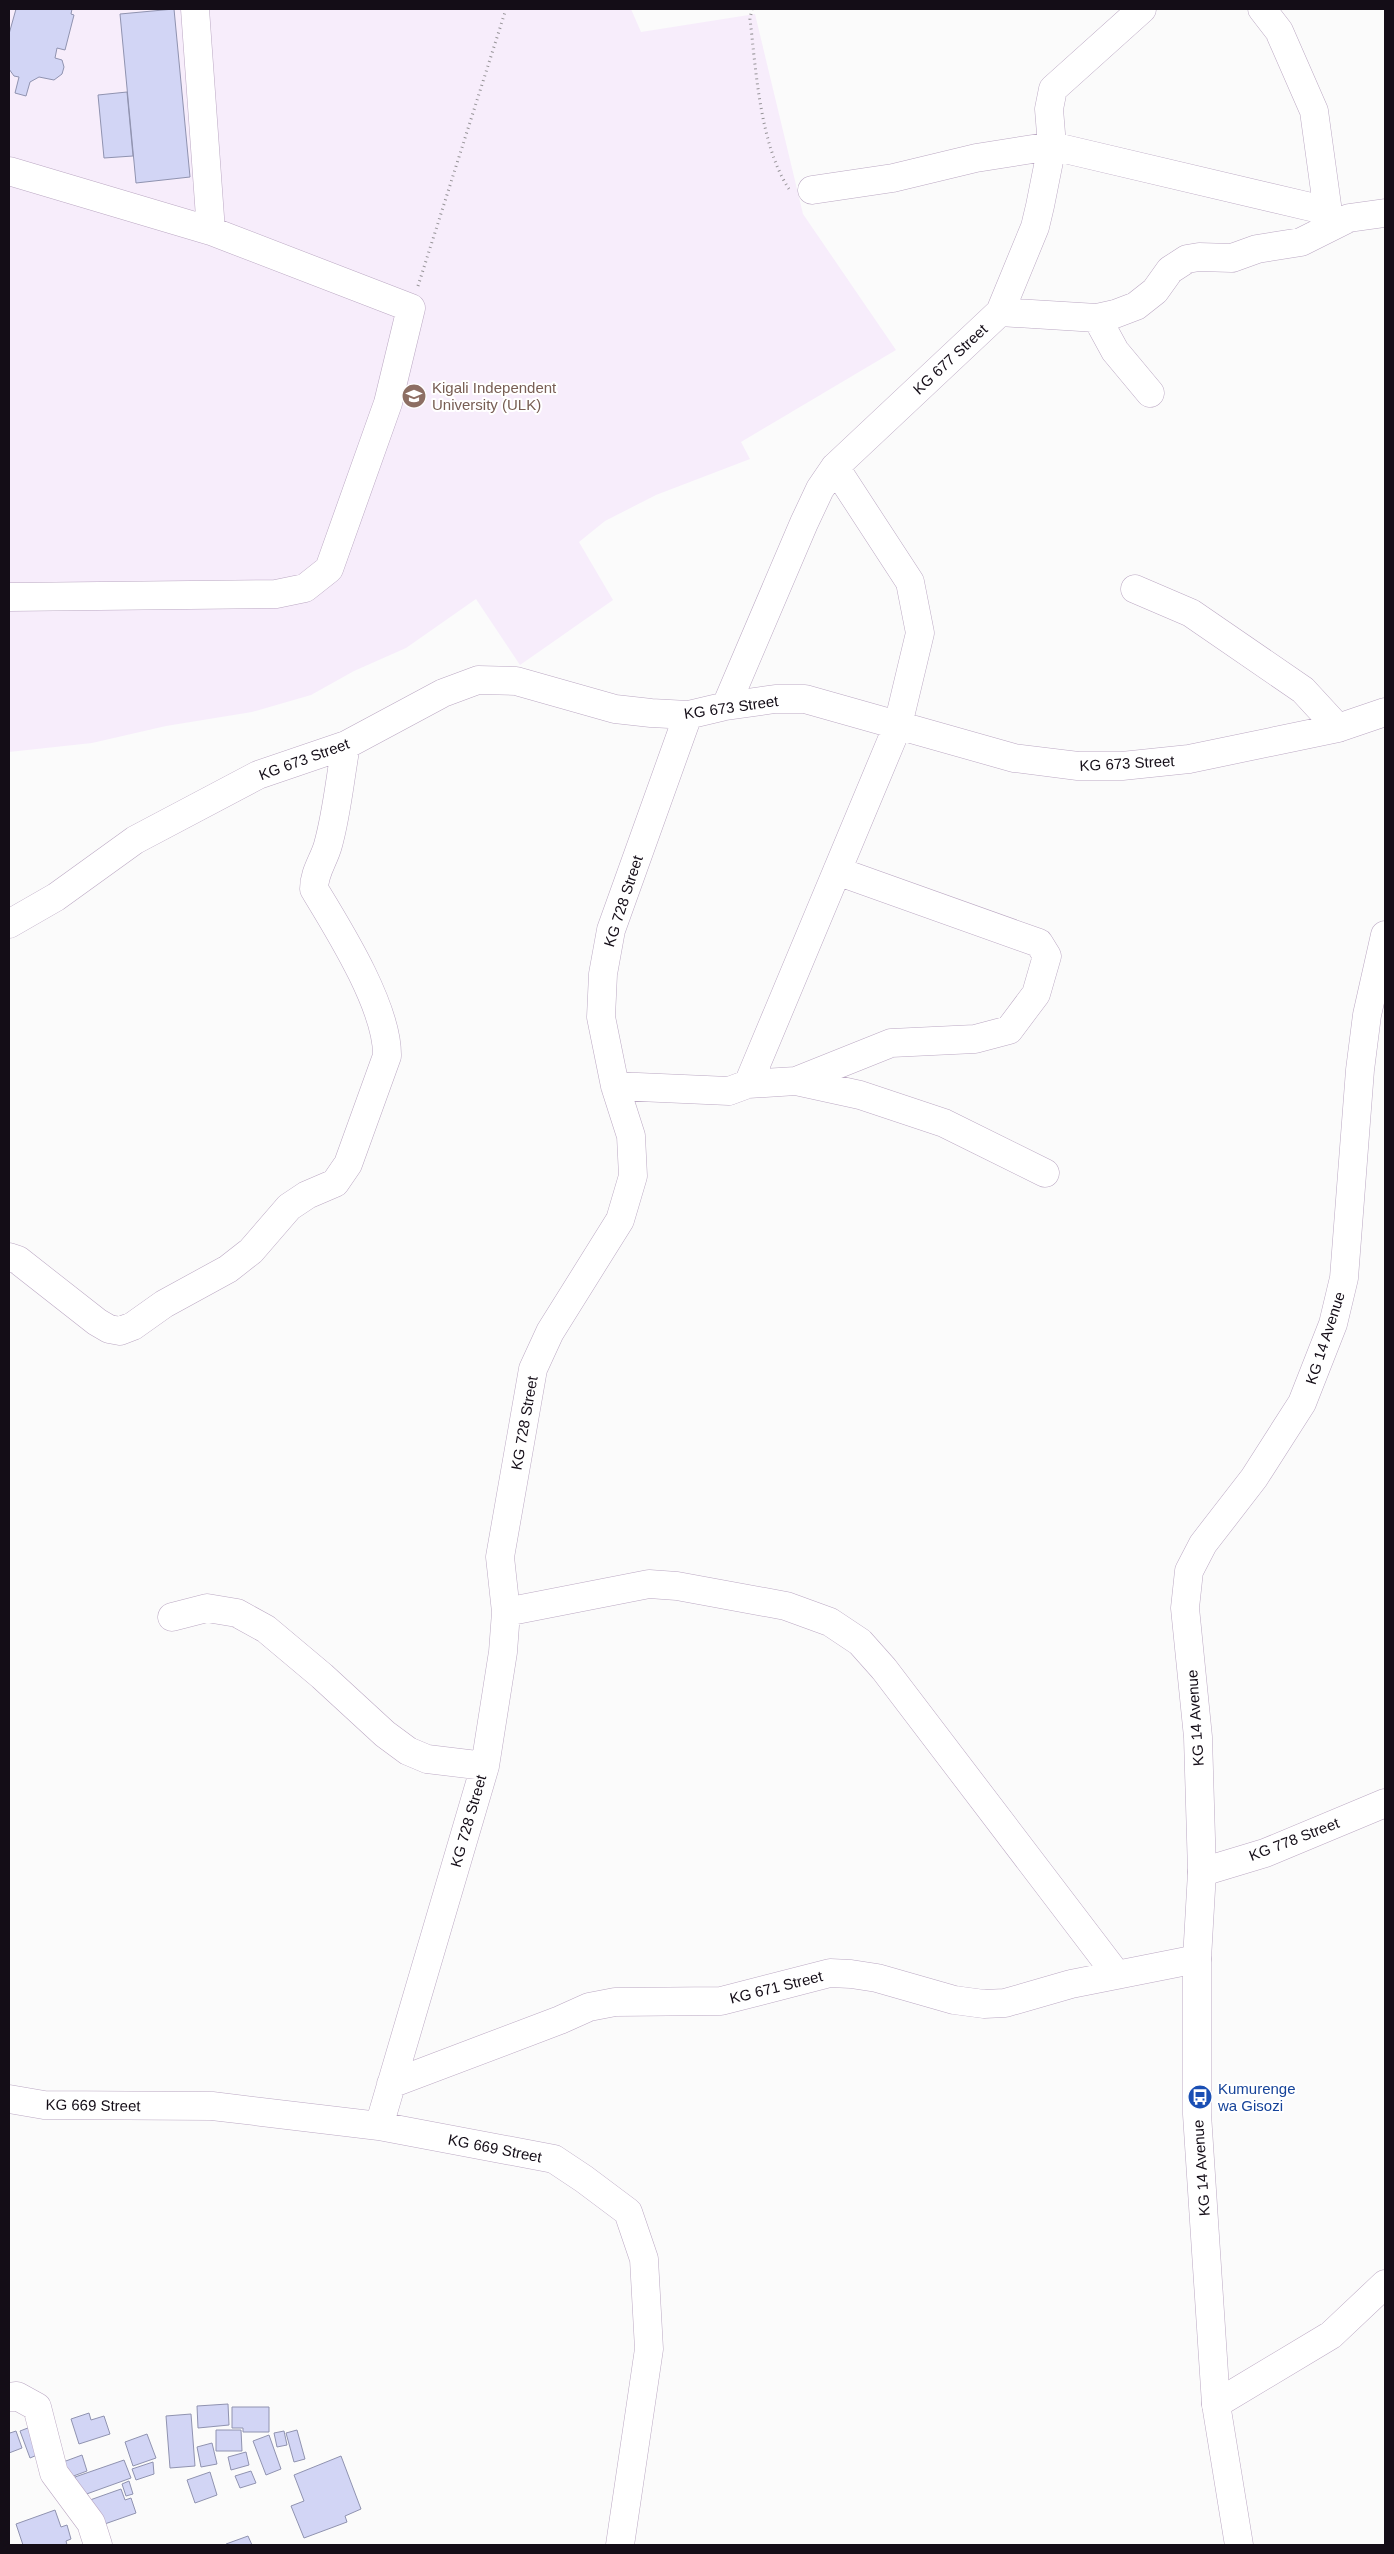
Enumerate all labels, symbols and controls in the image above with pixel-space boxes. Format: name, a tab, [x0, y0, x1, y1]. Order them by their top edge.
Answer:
street label: KG 677 Street	[909, 320, 991, 398]
place label: Kigali Independent University (ULK)	[432, 379, 557, 413]
school or university icon: Kigali Independent University (ULK)	[401, 383, 427, 409]
street label: KG 673 Street	[683, 692, 780, 722]
street label: KG 673 Street	[256, 734, 352, 783]
street label: KG 673 Street	[1079, 752, 1176, 774]
street label: KG 728 Street	[600, 852, 646, 949]
street label: KG 14 Avenue	[1302, 1289, 1348, 1387]
street label: KG 728 Street	[507, 1374, 541, 1471]
street label: KG 14 Avenue	[1183, 1669, 1207, 1767]
street label: KG 728 Street	[447, 1772, 489, 1869]
street label: KG 778 Street	[1247, 1814, 1342, 1864]
street label: KG 671 Street	[728, 1967, 825, 2007]
place label: Kumurenge wa Gisozi	[1217, 2080, 1296, 2114]
bus stop icon: Kumurenge wa Gisozi	[1187, 2084, 1213, 2110]
street label: KG 669 Street	[45, 2096, 141, 2114]
street label: KG 14 Avenue	[1189, 2119, 1213, 2217]
street label: KG 669 Street	[447, 2131, 544, 2166]

